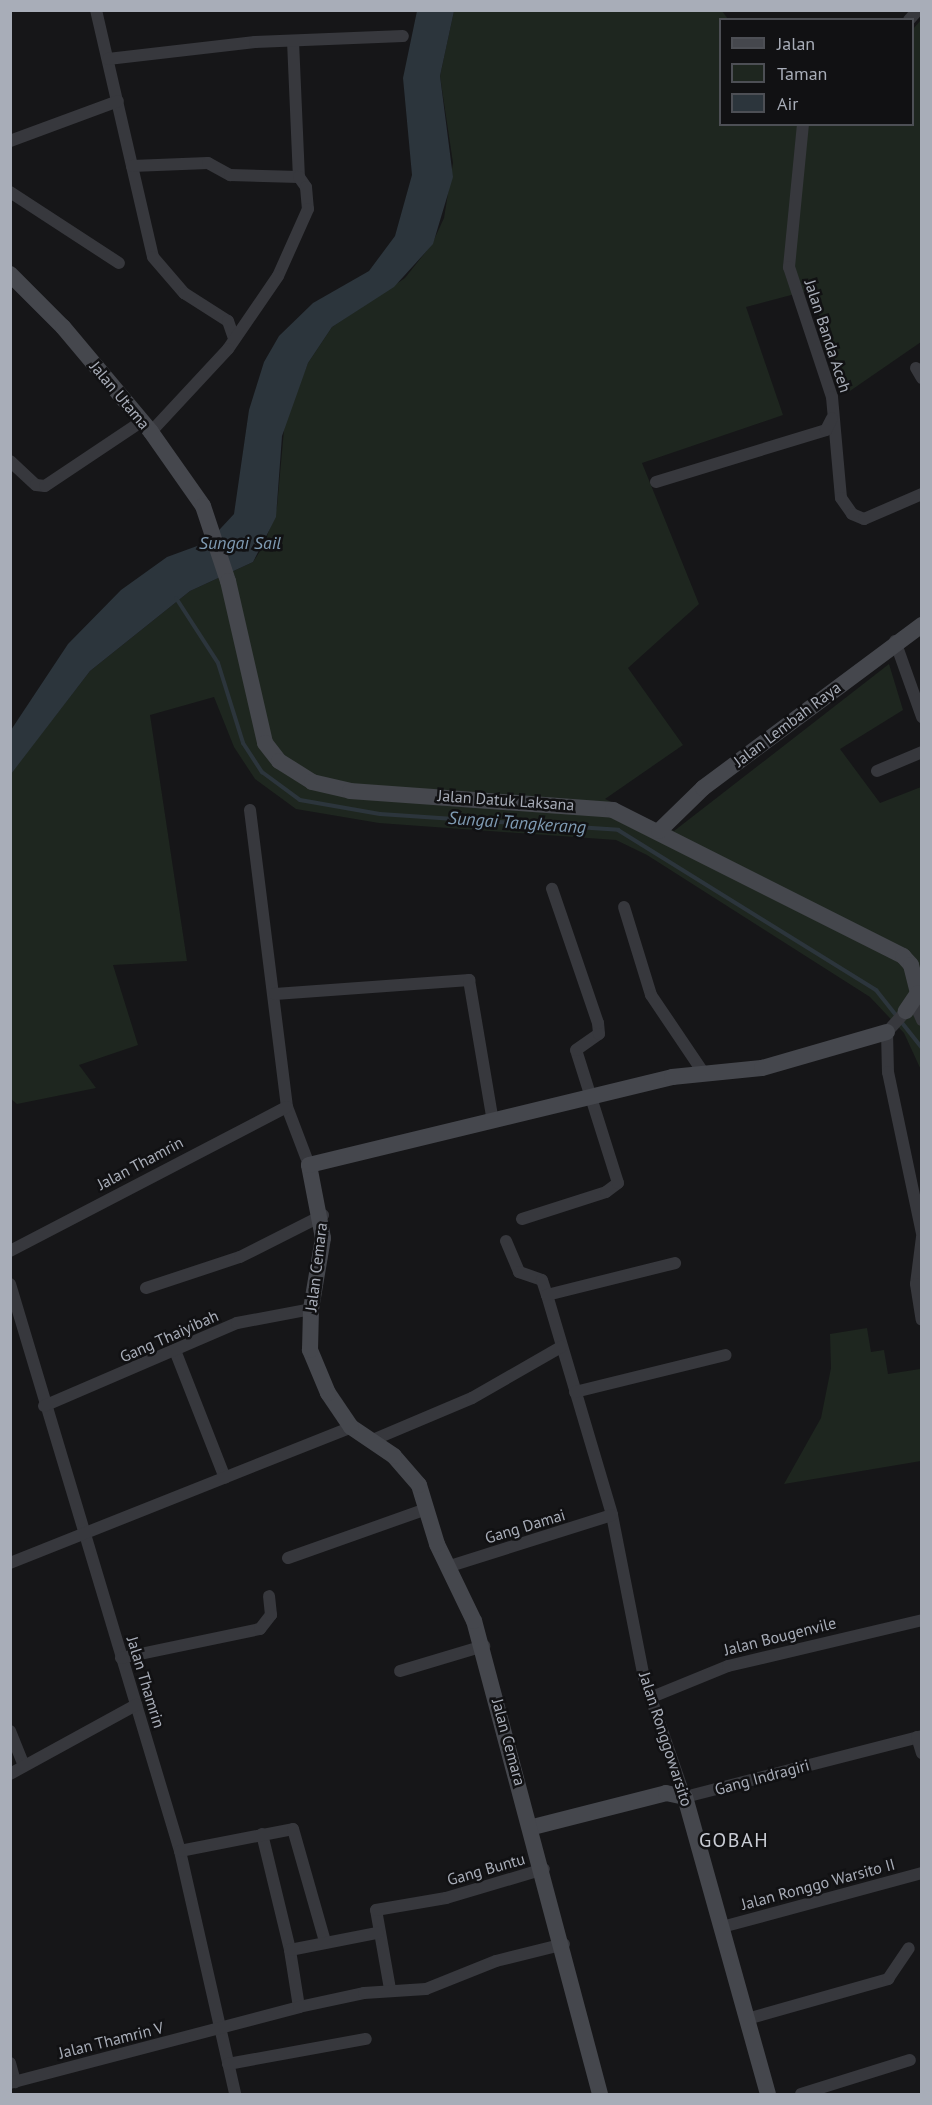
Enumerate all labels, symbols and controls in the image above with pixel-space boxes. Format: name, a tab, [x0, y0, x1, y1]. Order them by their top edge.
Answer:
legend	[719, 18, 914, 126]
text: Jalan	[777, 32, 815, 55]
text: Taman	[777, 62, 827, 85]
text: Air	[777, 92, 798, 115]
street label: Jalan Banda Aceh	[801, 277, 855, 395]
street label: Jalan Utama	[86, 357, 154, 433]
water label: Sungai Sail	[199, 532, 281, 554]
street label: Jalan Lembah Raya	[730, 678, 844, 770]
street label: Jalan Datuk Laksana	[437, 786, 575, 814]
water label: Sungai Tangkerang	[447, 807, 587, 839]
street label: Jalan Thamrin	[93, 1132, 187, 1194]
street label: Jalan Cemara	[301, 1222, 331, 1312]
street label: Gang Thaiyibah	[117, 1306, 221, 1366]
street label: Gang Damai	[483, 1505, 567, 1547]
street label: Jalan Bougenvile	[722, 1613, 838, 1659]
street label: Jalan Thamrin	[123, 1634, 169, 1730]
street label: Jalan Ronggowarsito	[635, 1670, 697, 1808]
street label: Jalan Cemara	[488, 1696, 530, 1788]
street label: Gang Indragiri	[713, 1755, 811, 1799]
district label: GOBAH	[699, 1828, 769, 1852]
street label: Gang Buntu	[445, 1849, 527, 1889]
street label: Jalan Ronggo Warsito II	[739, 1854, 897, 1914]
street label: Jalan Thamrin V	[56, 2018, 166, 2062]

